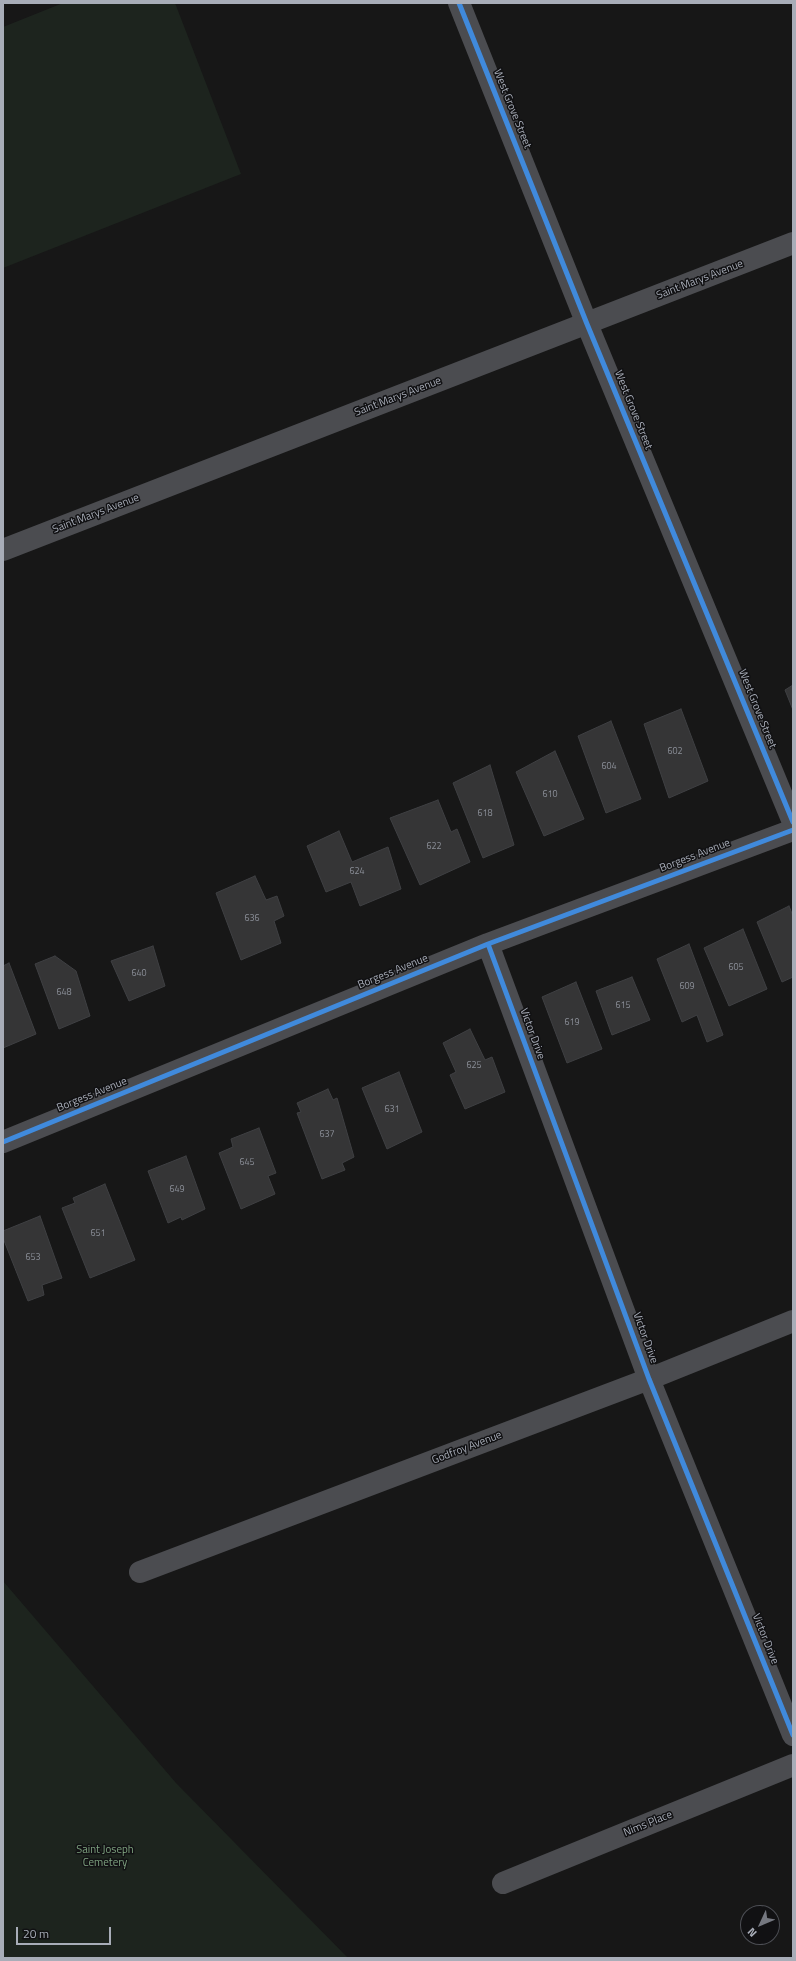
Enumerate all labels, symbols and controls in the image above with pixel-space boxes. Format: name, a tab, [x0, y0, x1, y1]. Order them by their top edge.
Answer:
street label: West Grove Street	[490, 68, 534, 150]
street label: Saint Marys Avenue	[655, 257, 745, 303]
street label: West Grove Street	[611, 369, 655, 451]
street label: Saint Marys Avenue	[353, 374, 443, 420]
street label: Saint Marys Avenue	[51, 491, 141, 537]
street label: West Grove Street	[735, 668, 779, 750]
house number: 602	[667, 747, 683, 757]
house number: 604	[601, 762, 617, 772]
house number: 610	[542, 790, 558, 800]
house number: 618	[477, 809, 493, 819]
street label: Borgess Avenue	[658, 836, 732, 876]
house number: 622	[426, 842, 442, 852]
house number: 624	[349, 867, 365, 877]
house number: 636	[244, 914, 260, 924]
street label: Borgess Avenue	[356, 952, 430, 992]
house number: 605	[728, 963, 744, 973]
house number: 640	[131, 969, 147, 979]
house number: 609	[679, 982, 695, 992]
house number: 648	[56, 988, 72, 998]
house number: 615	[615, 1001, 631, 1011]
street label: Victor Drive	[517, 1007, 547, 1061]
house number: 619	[564, 1018, 580, 1028]
house number: 625	[466, 1061, 482, 1071]
street label: Borgess Avenue	[55, 1075, 129, 1115]
house number: 631	[384, 1105, 400, 1115]
house number: 637	[319, 1130, 335, 1140]
house number: 645	[239, 1158, 255, 1168]
house number: 649	[169, 1185, 185, 1195]
house number: 651	[90, 1229, 106, 1239]
house number: 653	[25, 1253, 41, 1263]
street label: Victor Drive	[630, 1311, 660, 1365]
street label: Godfroy Avenue	[430, 1429, 504, 1467]
street label: Victor Drive	[749, 1612, 781, 1666]
street label: Nims Place	[622, 1808, 674, 1840]
park label: Saint Joseph Cemetery	[76, 1843, 134, 1869]
north arrow	[740, 1905, 780, 1945]
scale bar	[18, 1919, 113, 1945]
text: 20 m	[23, 1924, 49, 1943]
text: N	[744, 1924, 760, 1941]

